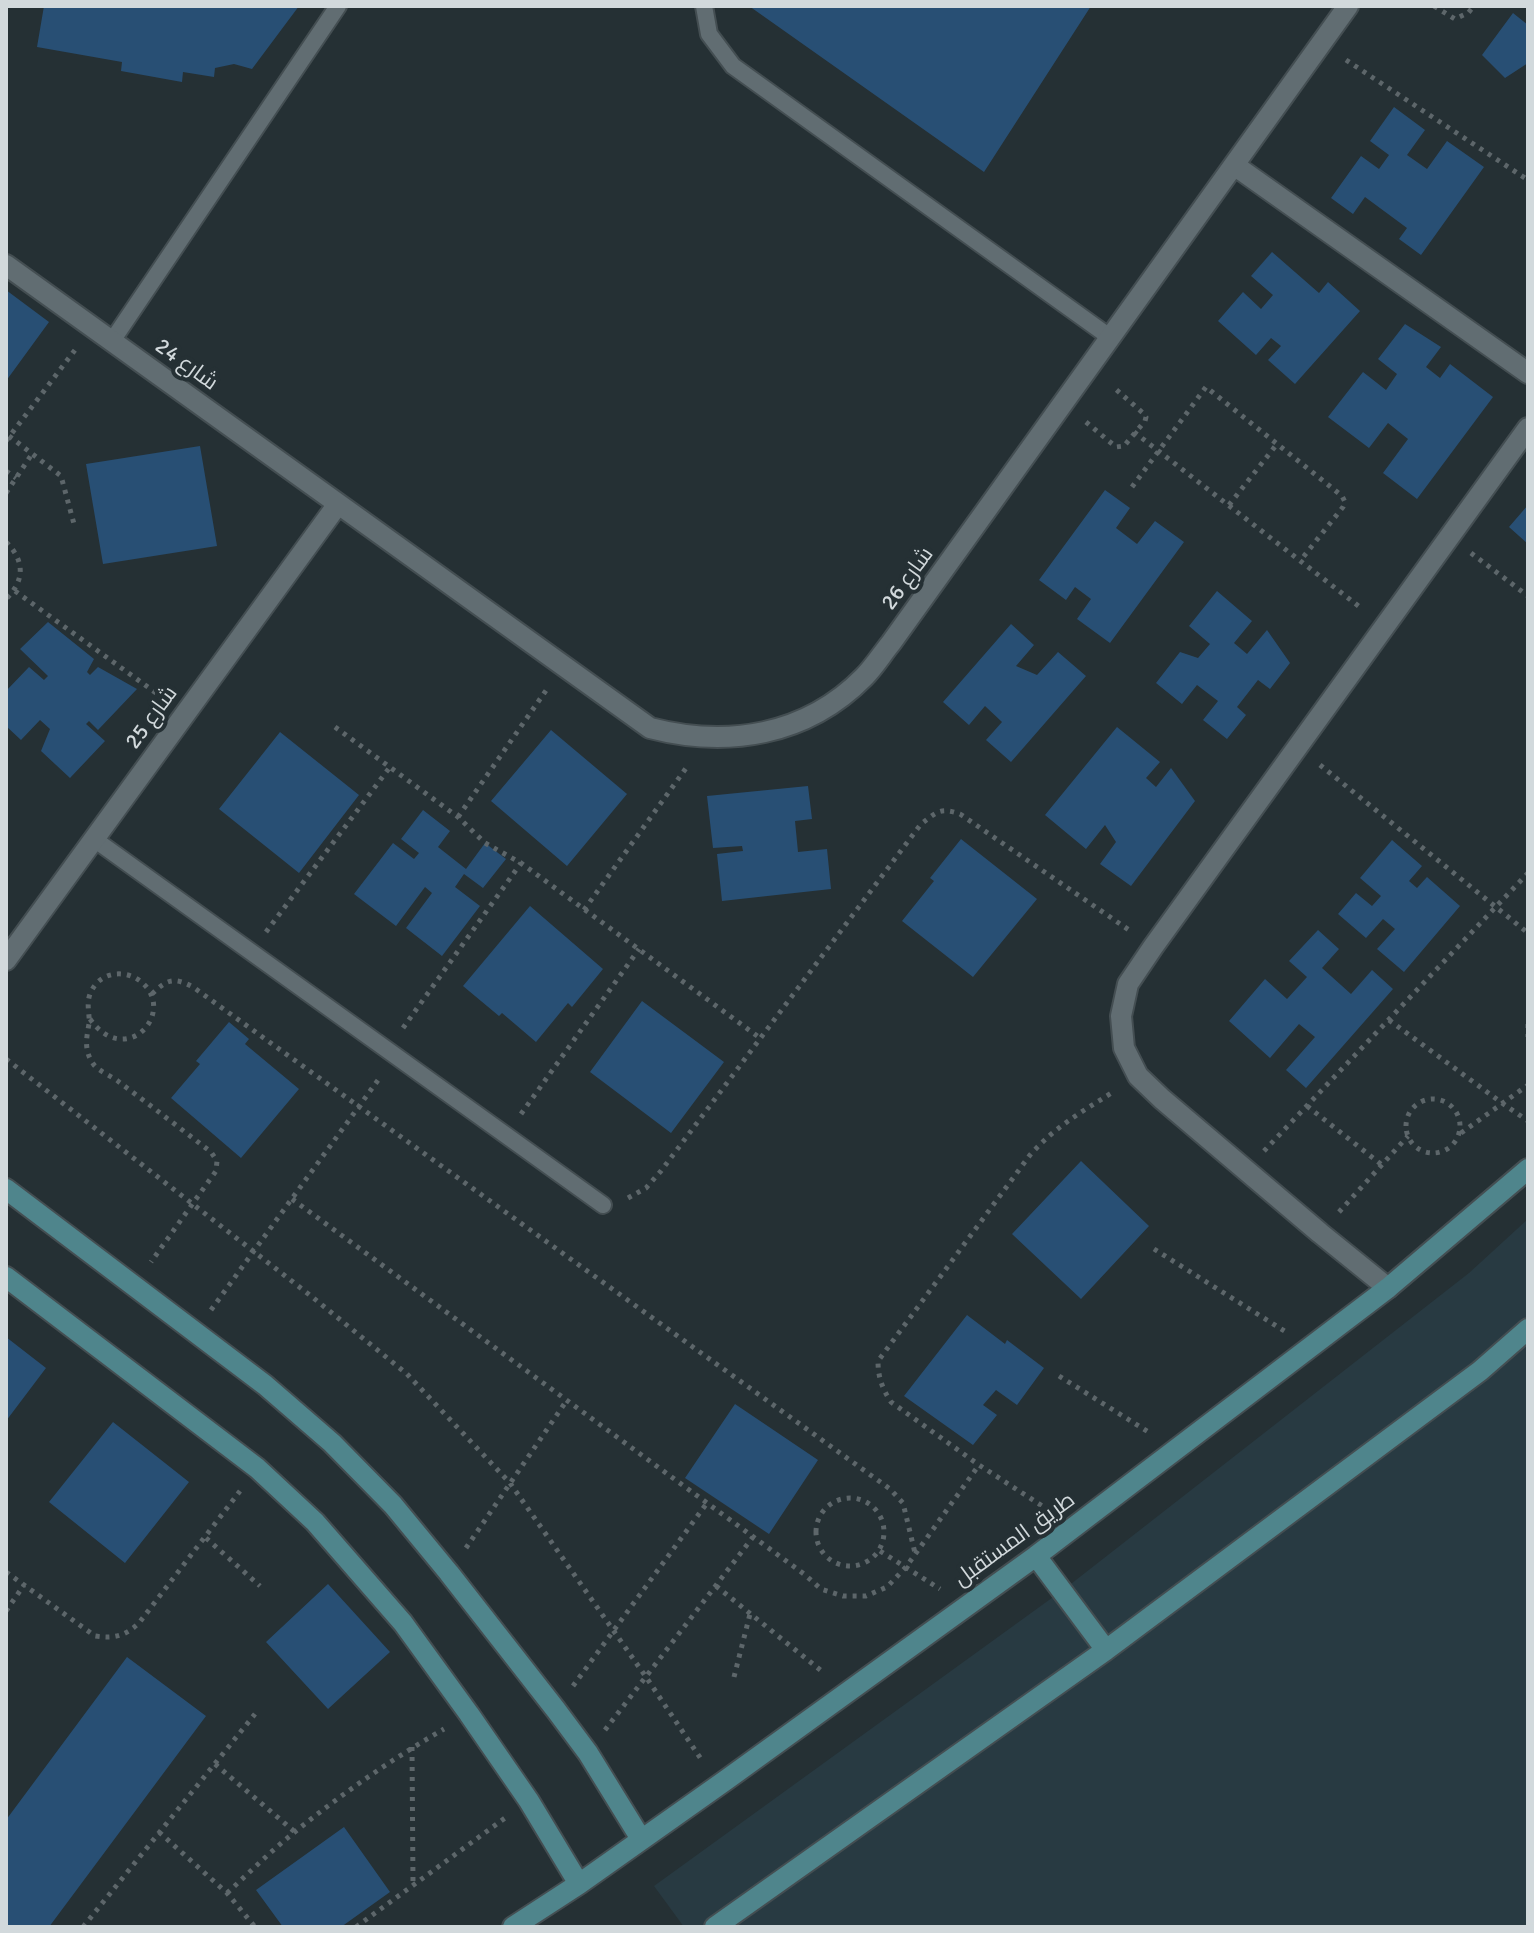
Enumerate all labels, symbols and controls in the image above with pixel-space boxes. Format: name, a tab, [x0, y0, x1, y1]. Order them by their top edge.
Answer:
street label: شارع 24	[149, 333, 223, 397]
street label: شارع 26	[876, 542, 940, 616]
street label: شارع 25	[120, 681, 184, 755]
street label: طريق المستقبل	[949, 1487, 1081, 1593]

